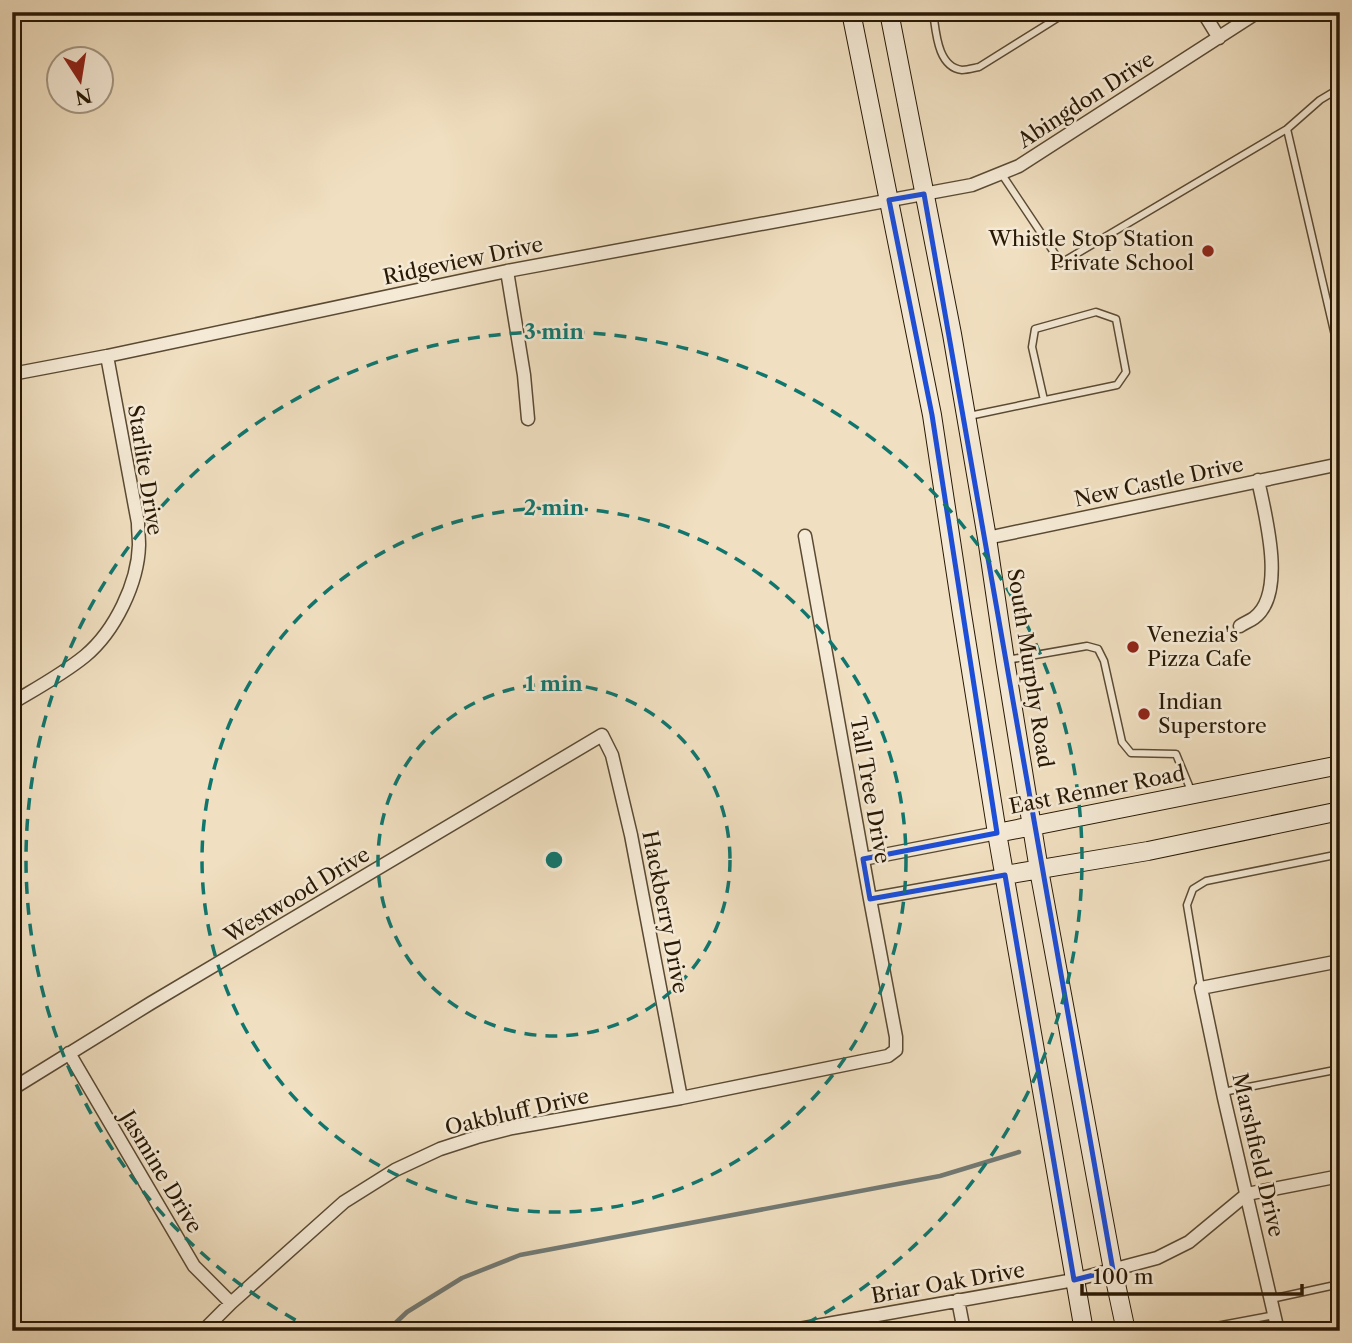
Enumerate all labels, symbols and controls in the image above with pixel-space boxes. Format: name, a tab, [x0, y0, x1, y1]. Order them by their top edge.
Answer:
north arrow	[46, 46, 116, 116]
street label: Abingdon Drive	[1012, 46, 1159, 154]
text: N	[73, 83, 94, 109]
place label: Whistle Stop Station Private School	[988, 226, 1194, 275]
street label: Ridgeview Drive	[381, 231, 545, 290]
marker: Whistle Stop Station Private School	[1200, 243, 1216, 259]
text: 3 min	[524, 319, 585, 344]
street label: Starlite Drive	[123, 403, 168, 537]
street label: New Castle Drive	[1072, 451, 1246, 512]
text: 2 min	[524, 495, 585, 520]
street label: South Murphy Road	[1002, 567, 1059, 769]
place label: Venezia's Pizza Cafe	[1146, 622, 1252, 671]
marker: Venezia's Pizza Cafe	[1125, 639, 1141, 655]
text: 1 min	[525, 671, 583, 696]
place label: Indian Superstore	[1158, 689, 1267, 738]
marker: Indian Superstore	[1136, 706, 1152, 722]
street label: Tall Tree Drive	[845, 714, 896, 865]
street label: East Renner Road	[1007, 760, 1187, 819]
street label: Hackberry Drive	[637, 828, 694, 995]
street label: Westwood Drive	[219, 841, 374, 948]
centre of rings	[542, 848, 566, 872]
street label: Marshfield Drive	[1227, 1070, 1290, 1239]
street label: Oakbluff Drive	[442, 1083, 591, 1140]
street label: Jasmine Drive	[114, 1103, 208, 1237]
scale bar	[1082, 1252, 1303, 1296]
street label: Briar Oak Drive	[869, 1257, 1027, 1308]
text: 100 m	[1093, 1264, 1154, 1289]

